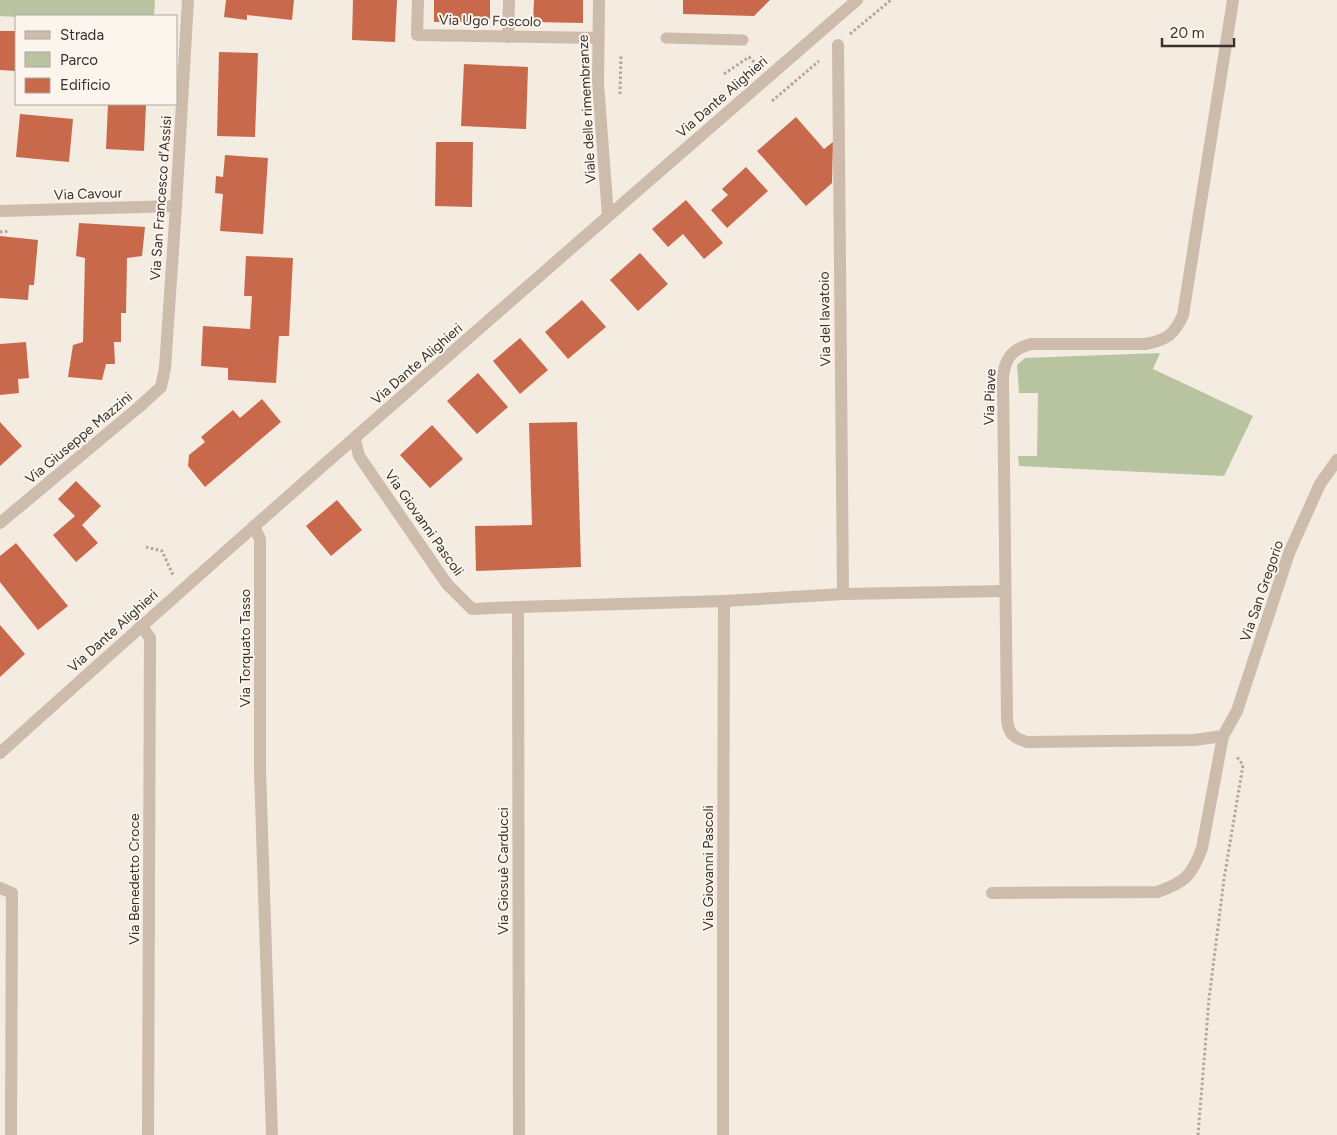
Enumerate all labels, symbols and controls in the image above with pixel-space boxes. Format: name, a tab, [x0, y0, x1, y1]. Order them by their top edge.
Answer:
street label: Via Ugo Foscolo	[439, 12, 541, 30]
legend	[15, 15, 178, 105]
scale bar	[1162, 15, 1234, 47]
text: 20 m	[1170, 24, 1204, 42]
text: Strada	[60, 26, 104, 44]
street label: Viale delle rimembranze	[575, 34, 599, 184]
text: Parco	[60, 51, 98, 69]
street label: Via Dante Alighieri	[673, 53, 771, 141]
text: Edificio	[60, 76, 111, 94]
street label: Via San Francesco d'Assisi	[147, 115, 175, 281]
street label: Via Cavour	[53, 184, 123, 204]
street label: Via del lavatoio	[816, 271, 834, 367]
street label: Via Dante Alighieri	[368, 320, 466, 408]
street label: Via Piave	[981, 368, 999, 426]
street label: Via Giuseppe Mazzini	[22, 388, 136, 488]
street label: Via Giovanni Pascoli	[381, 467, 467, 579]
street label: Via San Gregorio	[1237, 538, 1287, 644]
street label: Via Dante Alighieri	[65, 586, 161, 676]
street label: Via Torquato Tasso	[237, 589, 254, 707]
street label: Via Giovanni Pascoli	[700, 805, 717, 931]
street label: Via Giosuè Carducci	[495, 807, 512, 935]
street label: Via Benedetto Croce	[126, 813, 143, 945]

